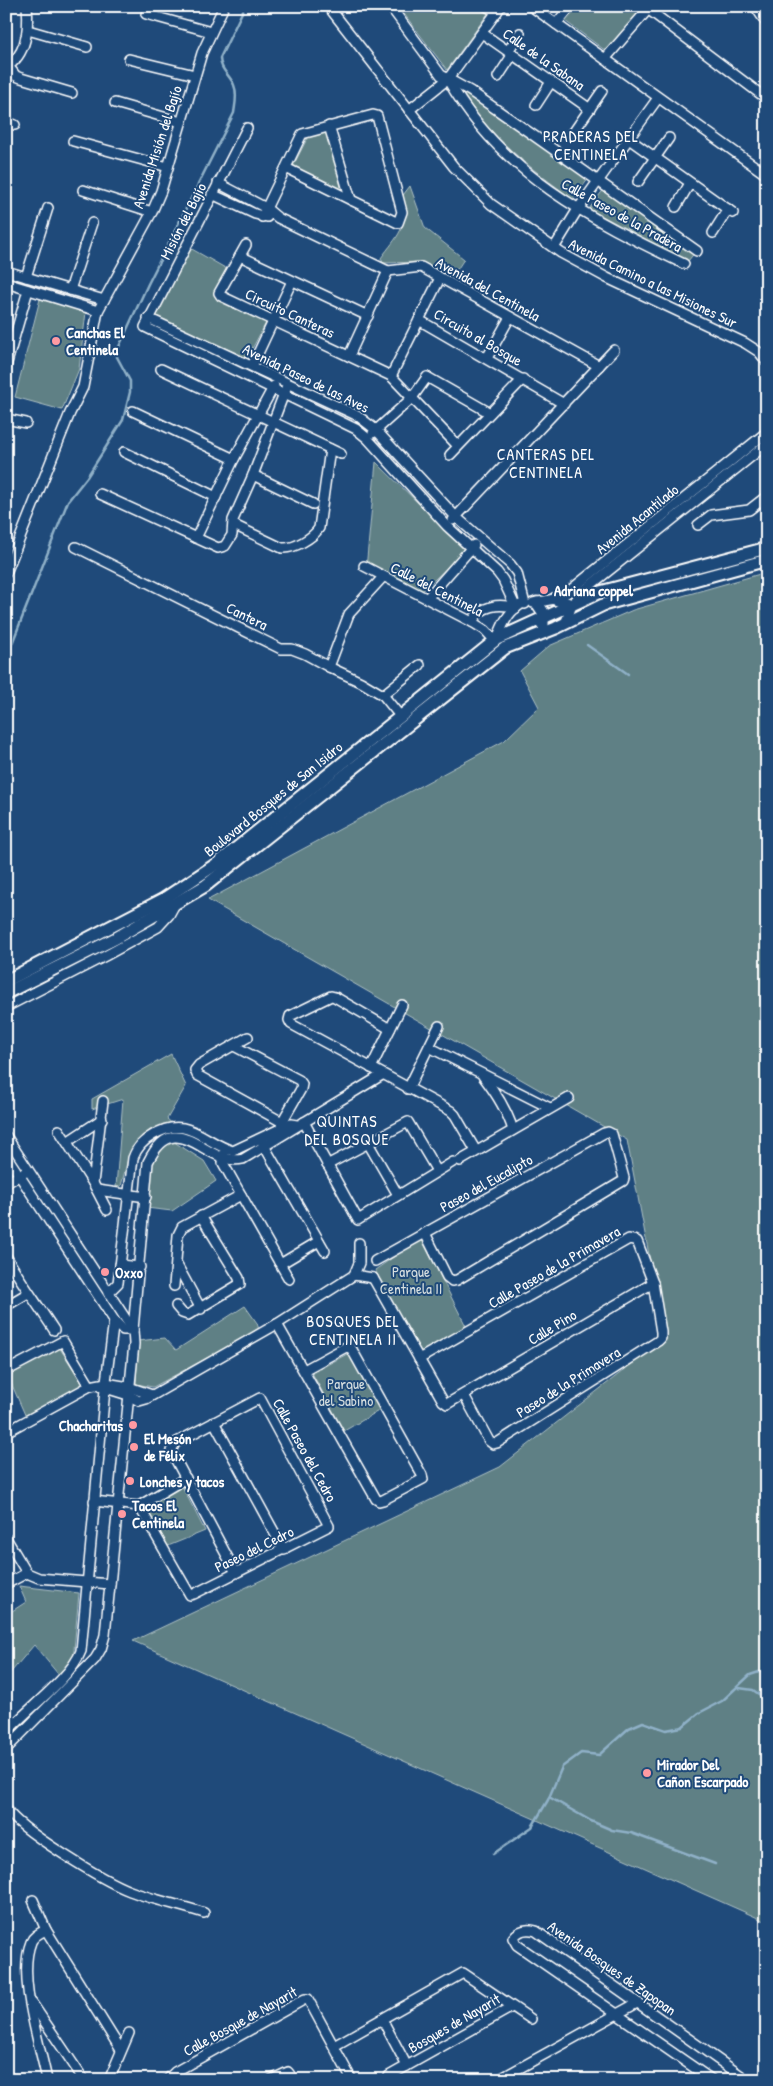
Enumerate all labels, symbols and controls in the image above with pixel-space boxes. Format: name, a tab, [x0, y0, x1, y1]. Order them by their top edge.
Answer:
street label: Calle de la Sabana	[499, 23, 589, 95]
street label: Avenida Misión del Bajío	[127, 83, 187, 211]
district label: PRADERAS DEL CENTINELA	[543, 125, 639, 165]
street label: Calle Paseo de la Pradera	[558, 173, 686, 257]
street label: Misión del Bajío	[155, 179, 211, 263]
street label: Avenida Camino a las Misiones Sur	[565, 233, 741, 333]
street label: Avenida del Centinela	[432, 252, 544, 326]
street label: Circuito Canteras	[242, 283, 338, 343]
street label: Circuito al Bosque	[430, 303, 526, 371]
place label: Canchas El Centinela	[66, 322, 126, 360]
marker: Canchas El Centinela	[50, 335, 62, 347]
street label: Avenida Paseo de las Aves	[239, 338, 373, 418]
district label: CANTERAS DEL CENTINELA	[497, 443, 595, 483]
street label: Avenida Acantilado	[591, 479, 683, 559]
street label: Calle del Centinela	[387, 557, 487, 621]
place label: Adriana coppel	[554, 580, 634, 602]
marker: Adriana coppel	[538, 584, 550, 596]
street label: Cantera	[223, 597, 271, 635]
street label: Boulevard Bosques de San Isidro	[199, 736, 347, 862]
district label: QUINTAS DEL BOSQUE	[304, 1110, 390, 1150]
street label: Paseo del Eucalipto	[436, 1149, 536, 1217]
street label: Calle Paseo de la Primavera	[484, 1221, 624, 1313]
park label: Parque Centinela II	[380, 1261, 442, 1299]
place label: Oxxo	[115, 1262, 143, 1283]
marker: Oxxo	[99, 1266, 111, 1278]
street label: Calle Pino	[524, 1304, 580, 1350]
district label: BOSQUES DEL CENTINELA II	[306, 1310, 400, 1350]
street label: Paseo de la Primavera	[512, 1342, 624, 1422]
park label: Parque del Sabino	[319, 1373, 373, 1411]
street label: Calle Paseo del Cedro	[268, 1394, 342, 1506]
place label: Chacharitas	[59, 1415, 123, 1436]
marker: Chacharitas	[127, 1419, 139, 1431]
place label: El Mesón de Félix	[144, 1428, 192, 1466]
marker: El Mesón de Félix	[128, 1441, 140, 1453]
place label: Lonches y tacos	[140, 1471, 224, 1493]
marker: Lonches y tacos	[124, 1475, 136, 1487]
place label: Tacos El Centinela	[131, 1495, 184, 1533]
marker: Tacos El Centinela	[116, 1508, 128, 1520]
street label: Paseo del Cedro	[211, 1521, 297, 1577]
place label: Mirador Del Cañon Escarpado	[657, 1754, 748, 1793]
marker: Mirador Del Cañon Escarpado	[641, 1767, 653, 1779]
street label: Avenida Bosques de Zapopan	[544, 1916, 681, 2020]
street label: Calle Bosque de Nayarit	[179, 1981, 302, 2061]
street label: Bosques de Nayarit	[404, 1988, 505, 2058]

